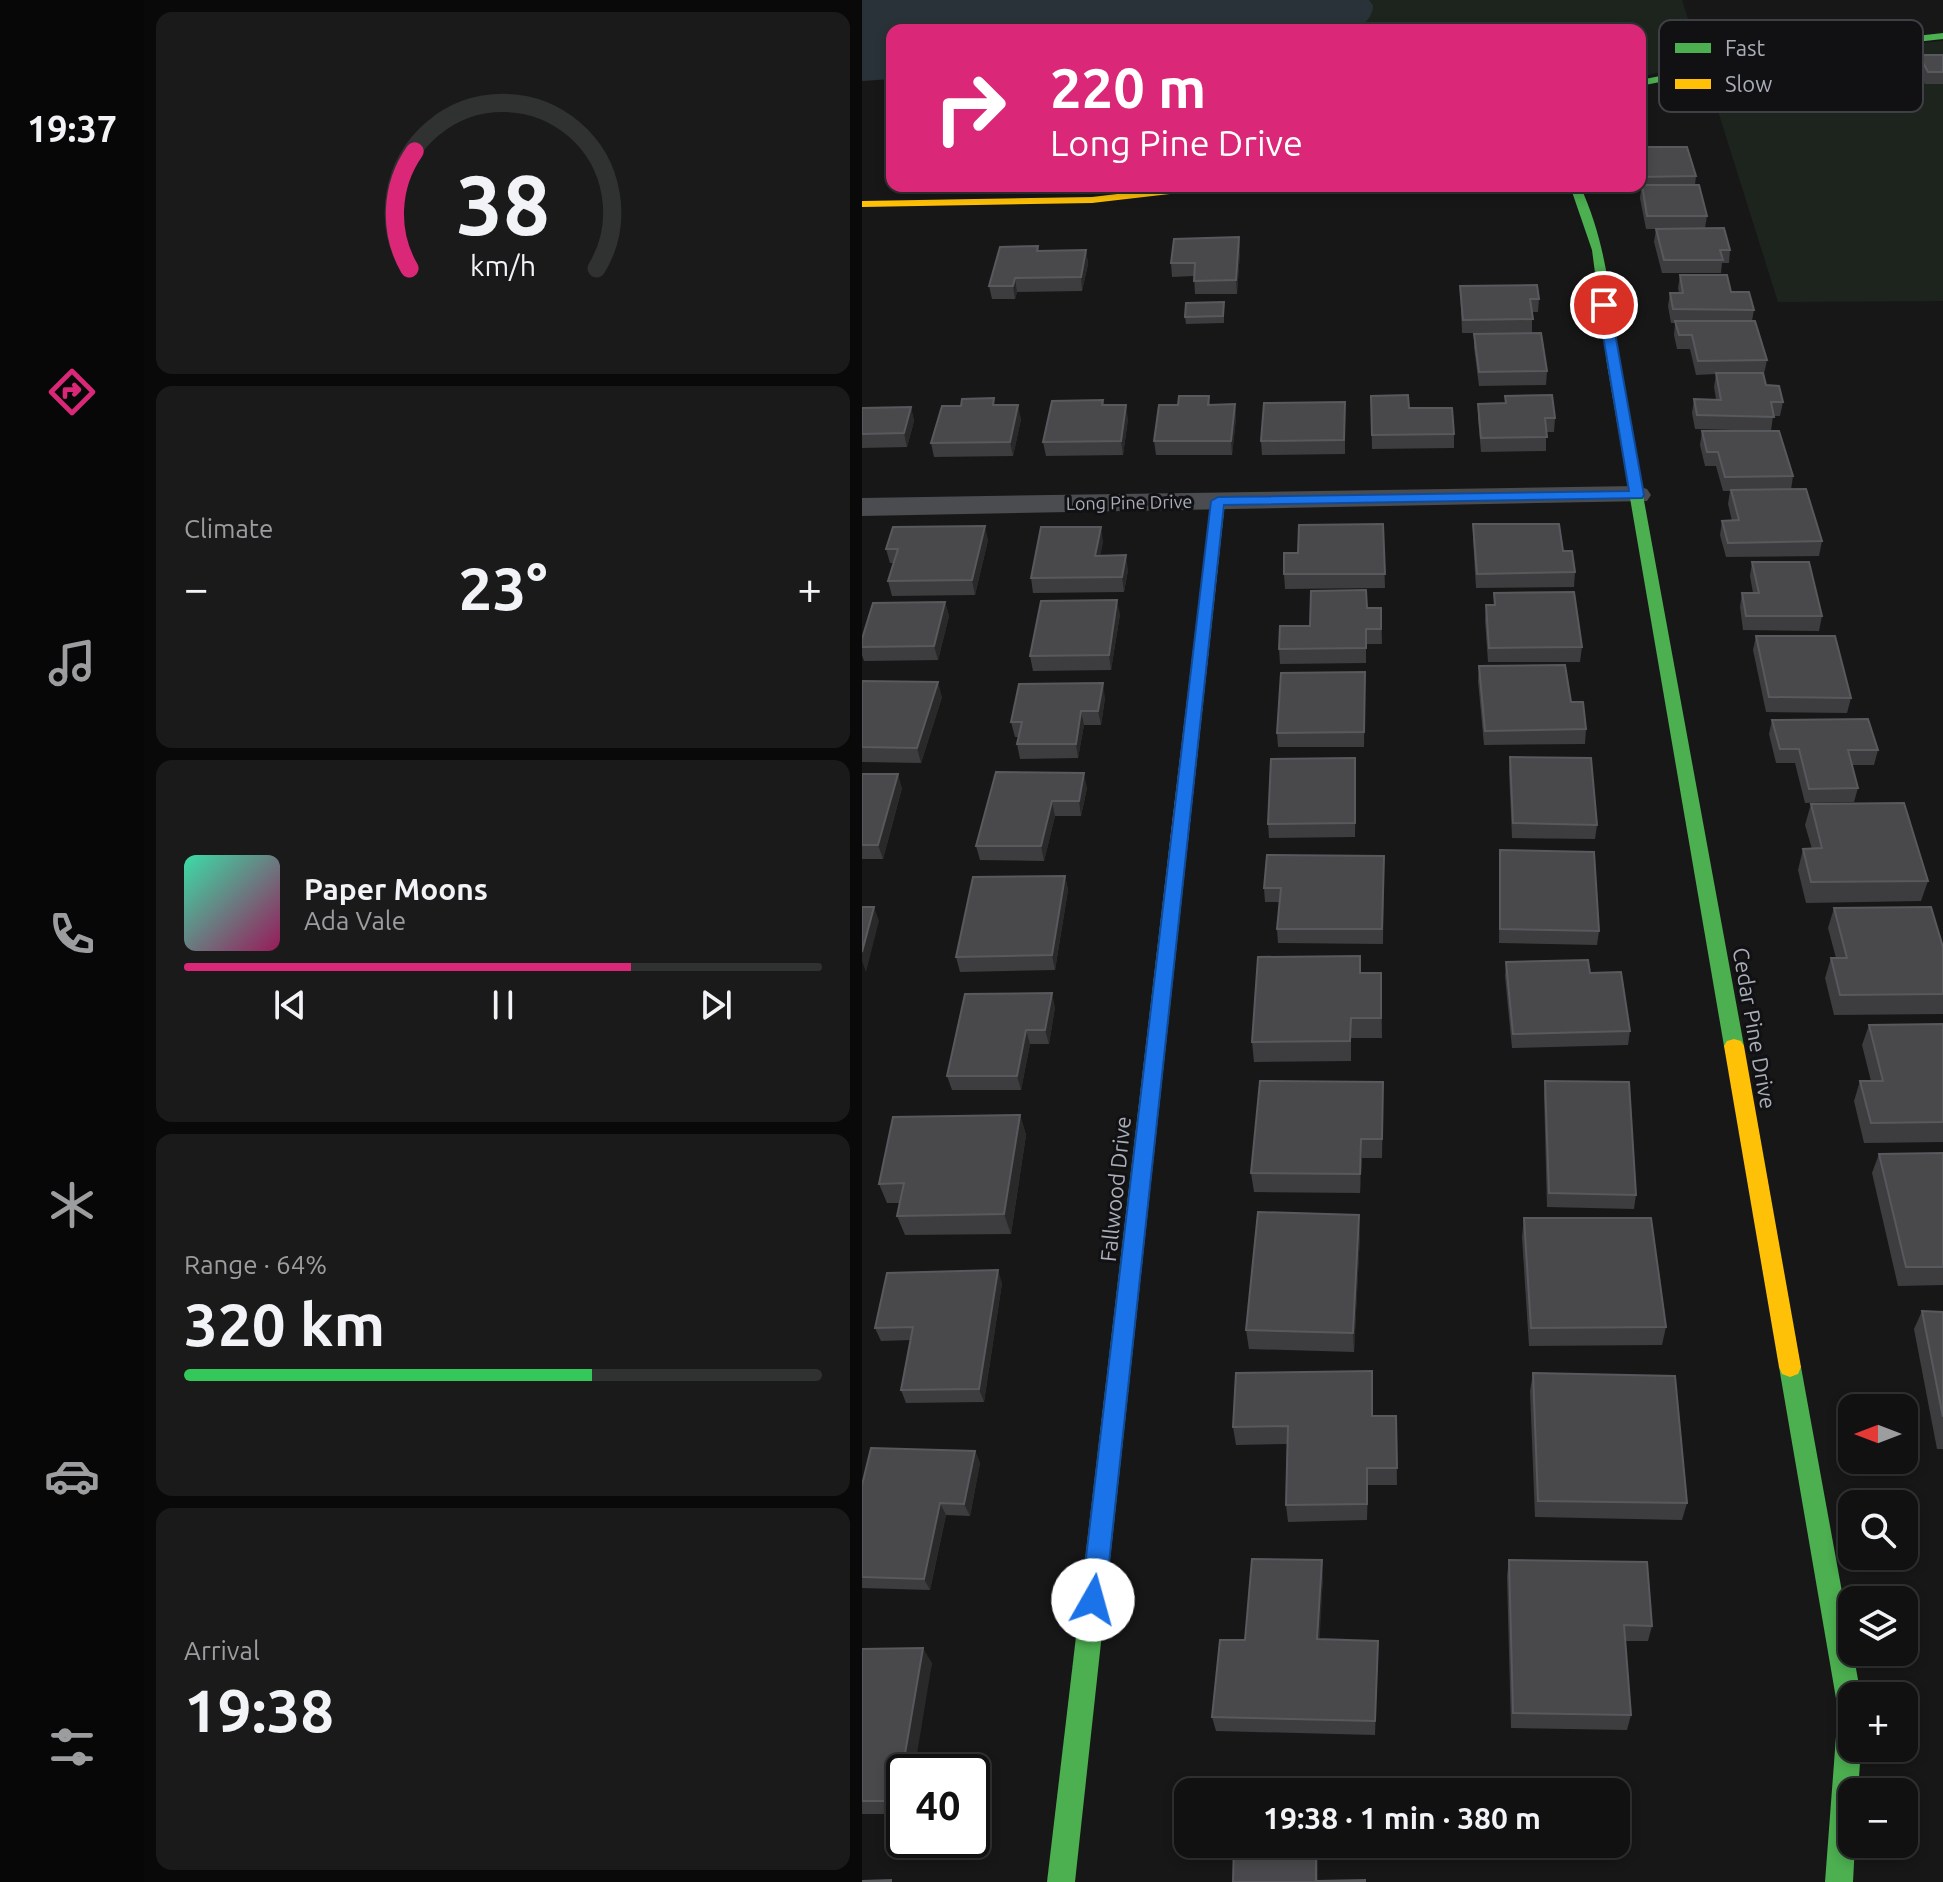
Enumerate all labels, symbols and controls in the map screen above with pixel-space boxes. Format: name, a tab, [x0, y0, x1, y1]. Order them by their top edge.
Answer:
legend	[1659, 20, 1923, 112]
text: Fast	[1725, 35, 1766, 60]
icon: right	[918, 56, 1022, 160]
text: 220 m	[1050, 56, 1206, 119]
text: Slow	[1725, 71, 1772, 96]
text: 19:37	[27, 108, 117, 149]
text: Long Pine Drive	[1050, 122, 1303, 163]
text: 38	[456, 157, 550, 251]
text: km/h	[470, 249, 536, 281]
pin	[1570, 271, 1638, 339]
icon: arrive	[1582, 283, 1626, 327]
icon: directions	[44, 364, 100, 420]
street label: Long Pine Drive	[1066, 491, 1192, 513]
text: Climate	[184, 514, 273, 543]
text: 23°	[459, 554, 547, 621]
text: −	[184, 563, 209, 612]
text: +	[797, 563, 822, 612]
icon: music	[44, 635, 100, 691]
text: Paper Moons	[304, 872, 488, 906]
icon: phone	[44, 906, 100, 962]
text: Ada Vale	[304, 906, 406, 935]
street label: Cedar Pine Drive	[1729, 945, 1781, 1111]
icon: previous	[268, 983, 312, 1027]
icon: pause	[481, 983, 525, 1027]
icon: next	[694, 983, 738, 1027]
street label: Fallwood Drive	[1095, 1115, 1135, 1263]
icon: climate	[44, 1177, 100, 1233]
text: Range · 64%	[184, 1250, 327, 1279]
text: 320 km	[184, 1290, 385, 1357]
north arrow	[1838, 1394, 1918, 1474]
map controls	[1838, 1394, 1918, 1858]
icon: car	[44, 1448, 100, 1504]
button: search	[1838, 1490, 1918, 1570]
position arrow	[1051, 1558, 1135, 1642]
button: layers	[1838, 1586, 1918, 1666]
text: Arrival	[184, 1636, 260, 1665]
text: 19:38	[184, 1676, 334, 1743]
button: +	[1838, 1682, 1918, 1762]
icon: filters	[44, 1719, 100, 1775]
speed limit sign: 40	[886, 1754, 990, 1858]
button: −	[1838, 1778, 1918, 1858]
text: 19:38 · 1 min · 380 m	[1263, 1801, 1541, 1835]

